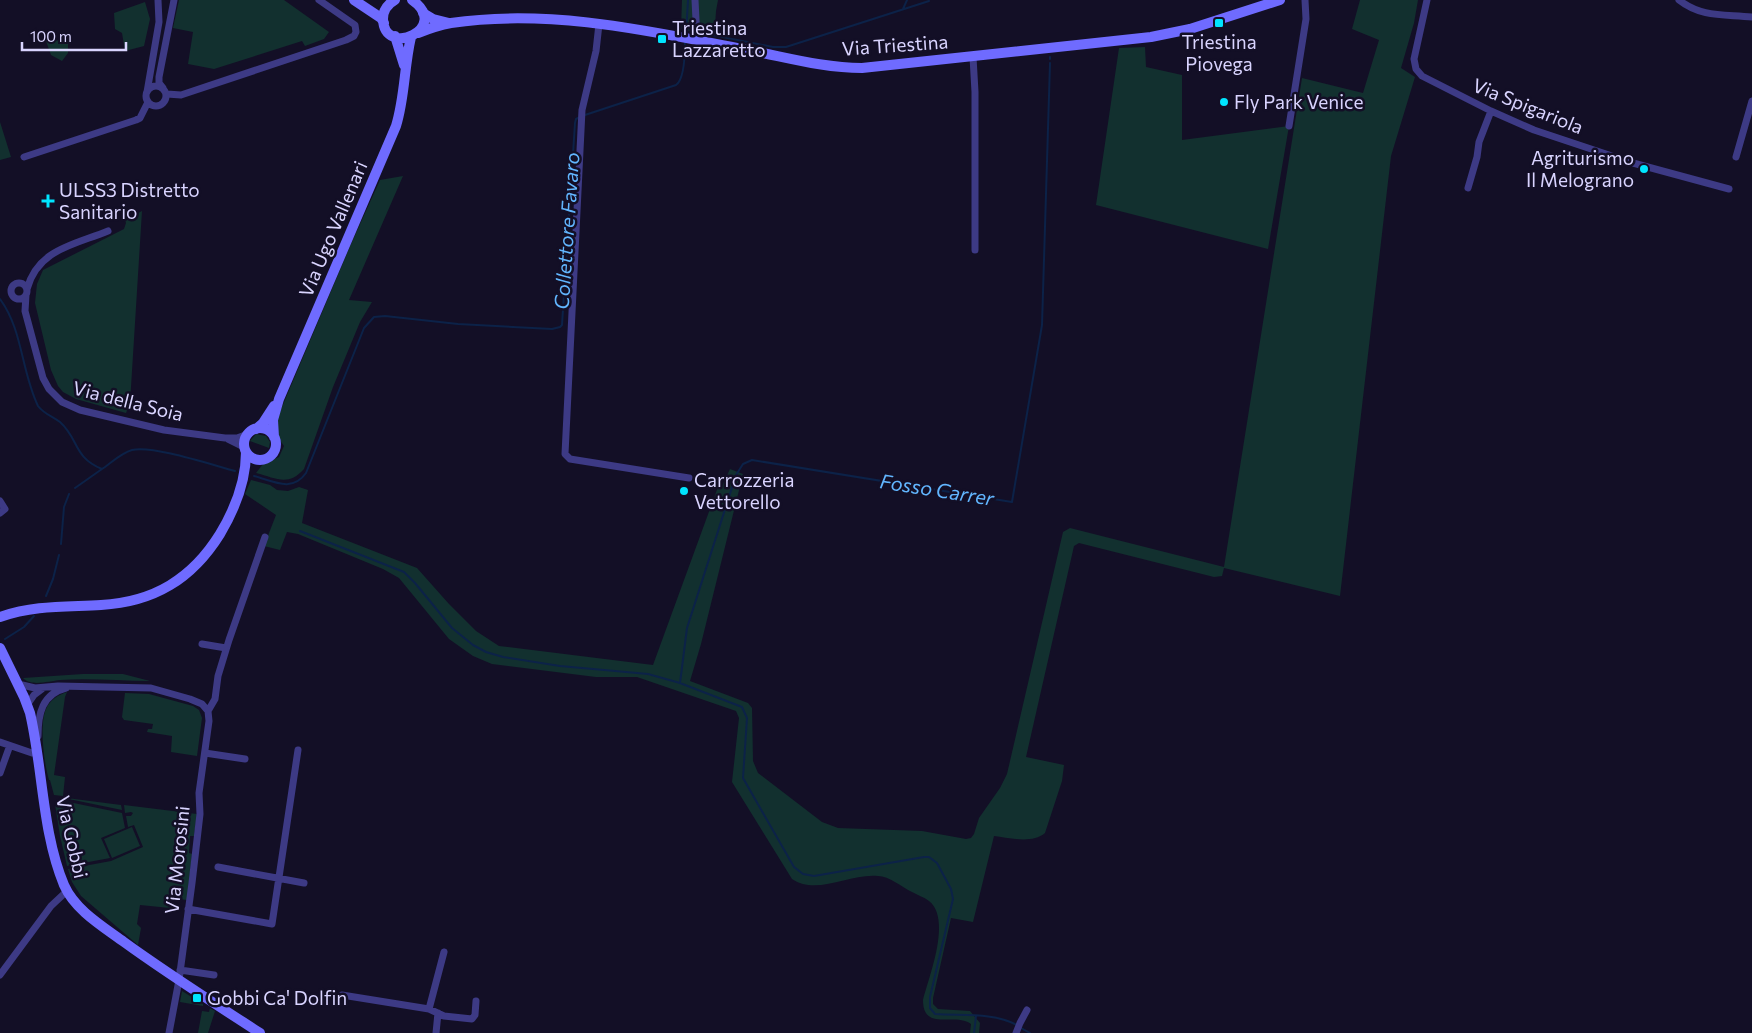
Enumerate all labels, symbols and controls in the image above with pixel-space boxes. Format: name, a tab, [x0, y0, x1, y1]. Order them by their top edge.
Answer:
place label: Triestina Lazzaretto	[672, 16, 766, 61]
marker: Triestina Piovega	[1213, 17, 1225, 29]
scale bar	[22, 20, 126, 52]
text: 100 m	[30, 27, 72, 45]
street label: Via Triestina	[841, 29, 949, 60]
place label: Triestina Piovega	[1181, 30, 1257, 75]
marker: Triestina Lazzaretto	[656, 33, 668, 45]
street label: Via Spigariola	[1469, 73, 1587, 138]
place label: Fly Park Venice	[1234, 90, 1364, 113]
marker: Fly Park Venice	[1218, 96, 1230, 108]
place label: Agriturismo Il Melograno	[1526, 146, 1634, 191]
water label: Collettore Favaro	[549, 151, 583, 310]
street label: Via Ugo Vallenari	[294, 157, 372, 300]
marker: Agriturismo Il Melograno	[1638, 163, 1650, 175]
place label: ULSS3 Distretto Sanitario	[59, 178, 200, 223]
marker: ULSS3 Distretto Sanitario	[41, 194, 55, 208]
street label: Via della Soia	[70, 376, 186, 425]
place label: Carrozzeria Vettorello	[694, 468, 794, 513]
water label: Fosso Carrer	[878, 468, 997, 510]
marker: Carrozzeria Vettorello	[678, 485, 690, 497]
street label: Via Gobbi	[52, 793, 93, 880]
street label: Via Morosini	[159, 805, 194, 915]
place label: Gobbi Ca' Dolfin	[207, 986, 347, 1009]
marker: Gobbi Ca' Dolfin	[191, 992, 203, 1004]

